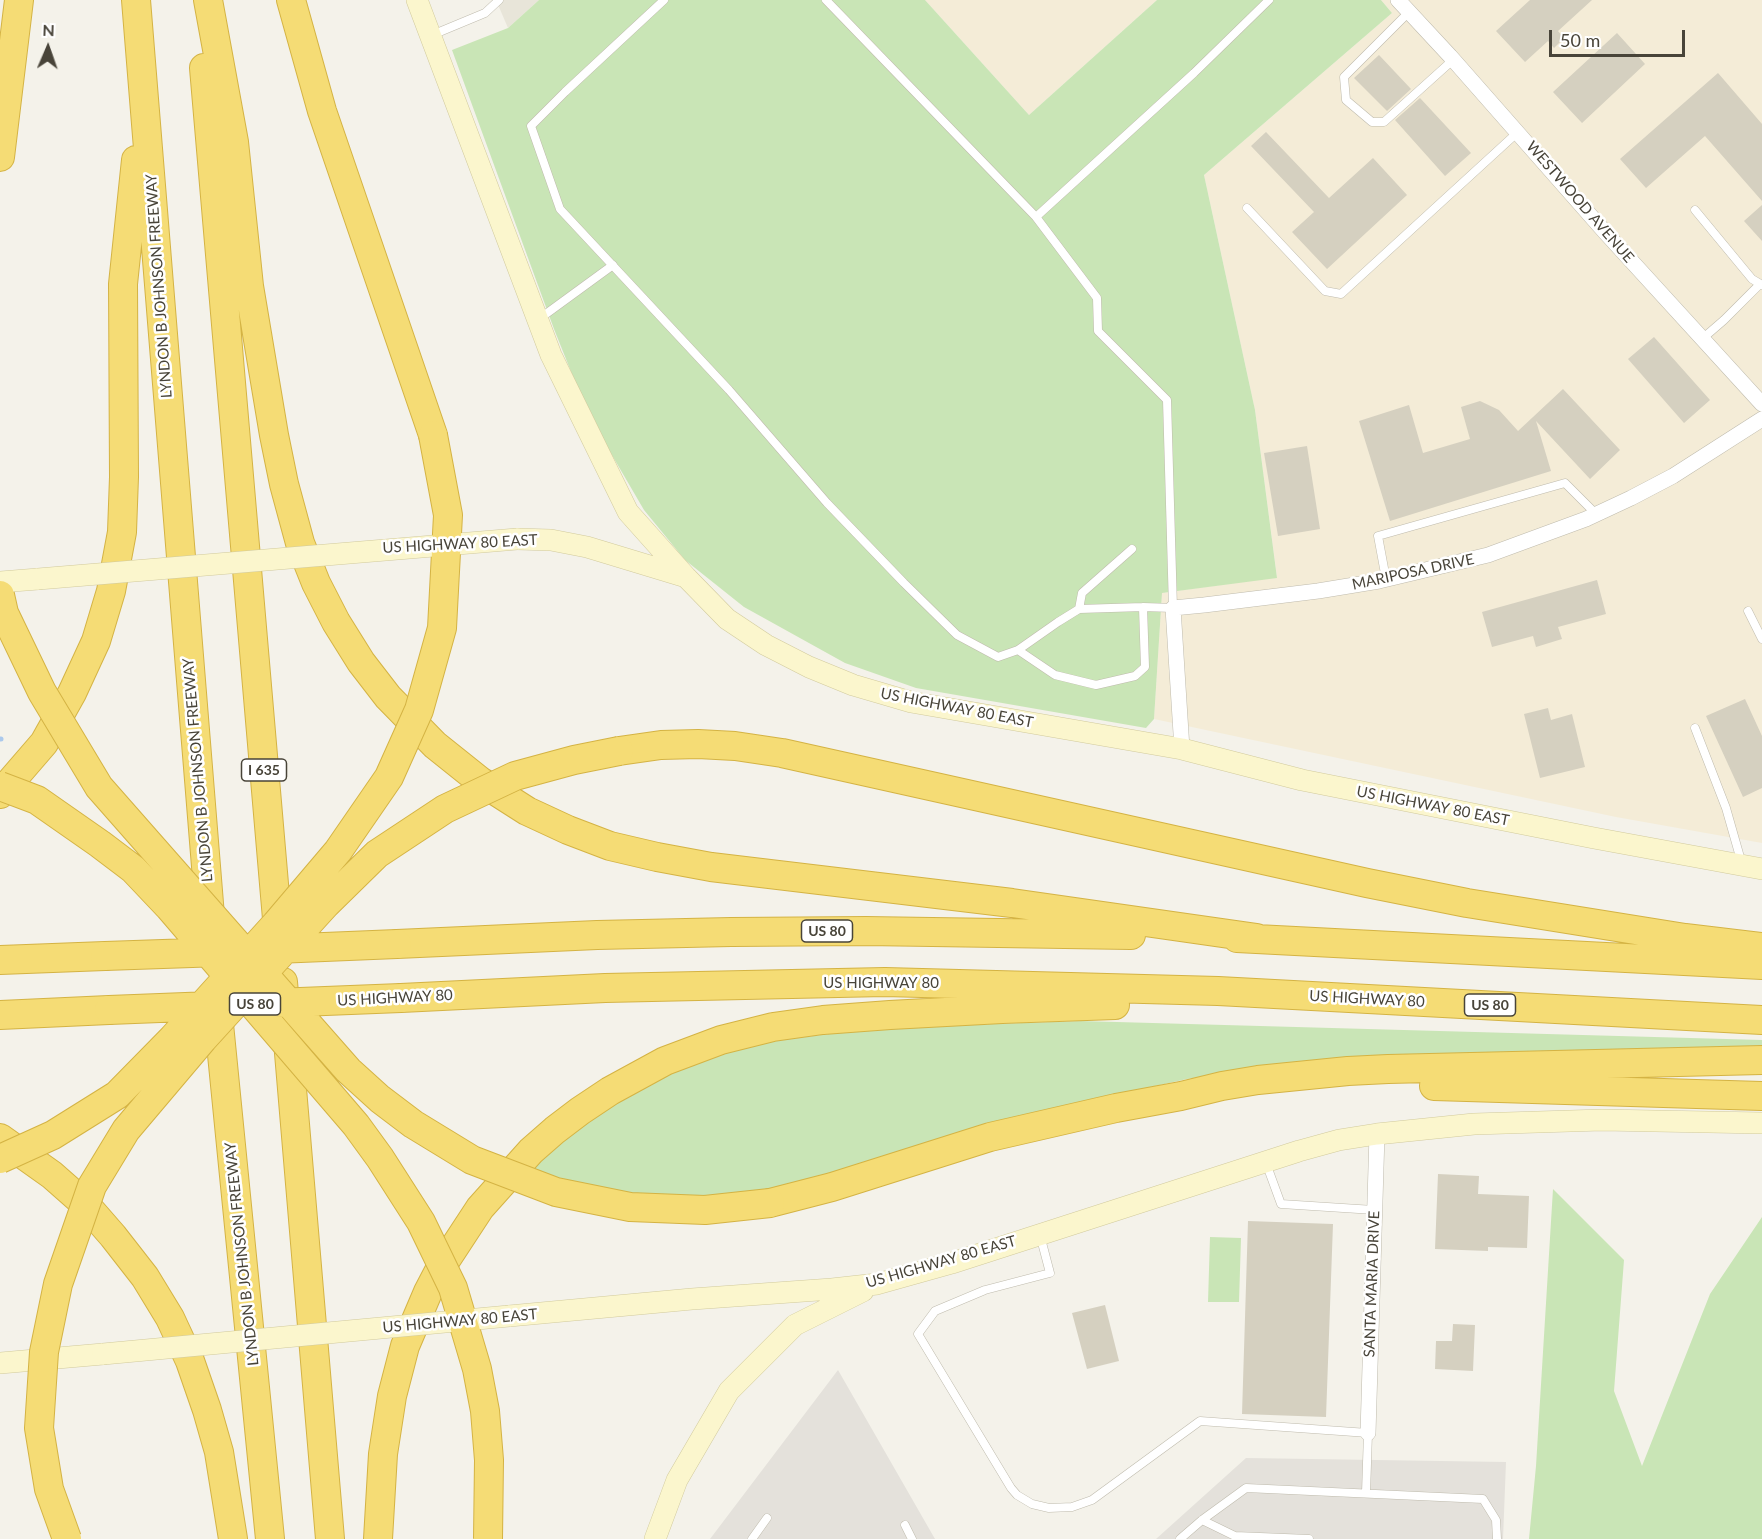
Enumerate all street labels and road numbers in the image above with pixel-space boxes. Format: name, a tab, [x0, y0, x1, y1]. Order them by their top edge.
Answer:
street label: WESTWOOD AVENUE	[1522, 138, 1638, 266]
street label: LYNDON B JOHNSON FREEWAY	[142, 173, 176, 399]
street label: US HIGHWAY 80 EAST	[382, 531, 538, 557]
street label: MARIPOSA DRIVE	[1350, 550, 1476, 594]
street label: LYNDON B JOHNSON FREEWAY	[179, 657, 217, 883]
street label: US HIGHWAY 80 EAST	[879, 684, 1035, 732]
road number: I 635	[242, 759, 286, 781]
street label: US HIGHWAY 80 EAST	[1355, 782, 1511, 830]
road number: US 80	[802, 920, 852, 942]
street label: US HIGHWAY 80	[823, 974, 939, 992]
street label: US HIGHWAY 80	[337, 986, 453, 1010]
street label: US HIGHWAY 80	[1309, 987, 1425, 1011]
road number: US 80	[230, 993, 280, 1015]
road number: US 80	[1464, 994, 1516, 1016]
street label: LYNDON B JOHNSON FREEWAY	[221, 1141, 263, 1367]
street label: SANTA MARIA DRIVE	[1360, 1210, 1384, 1358]
street label: US HIGHWAY 80 EAST	[864, 1232, 1018, 1292]
street label: US HIGHWAY 80 EAST	[382, 1305, 538, 1337]

